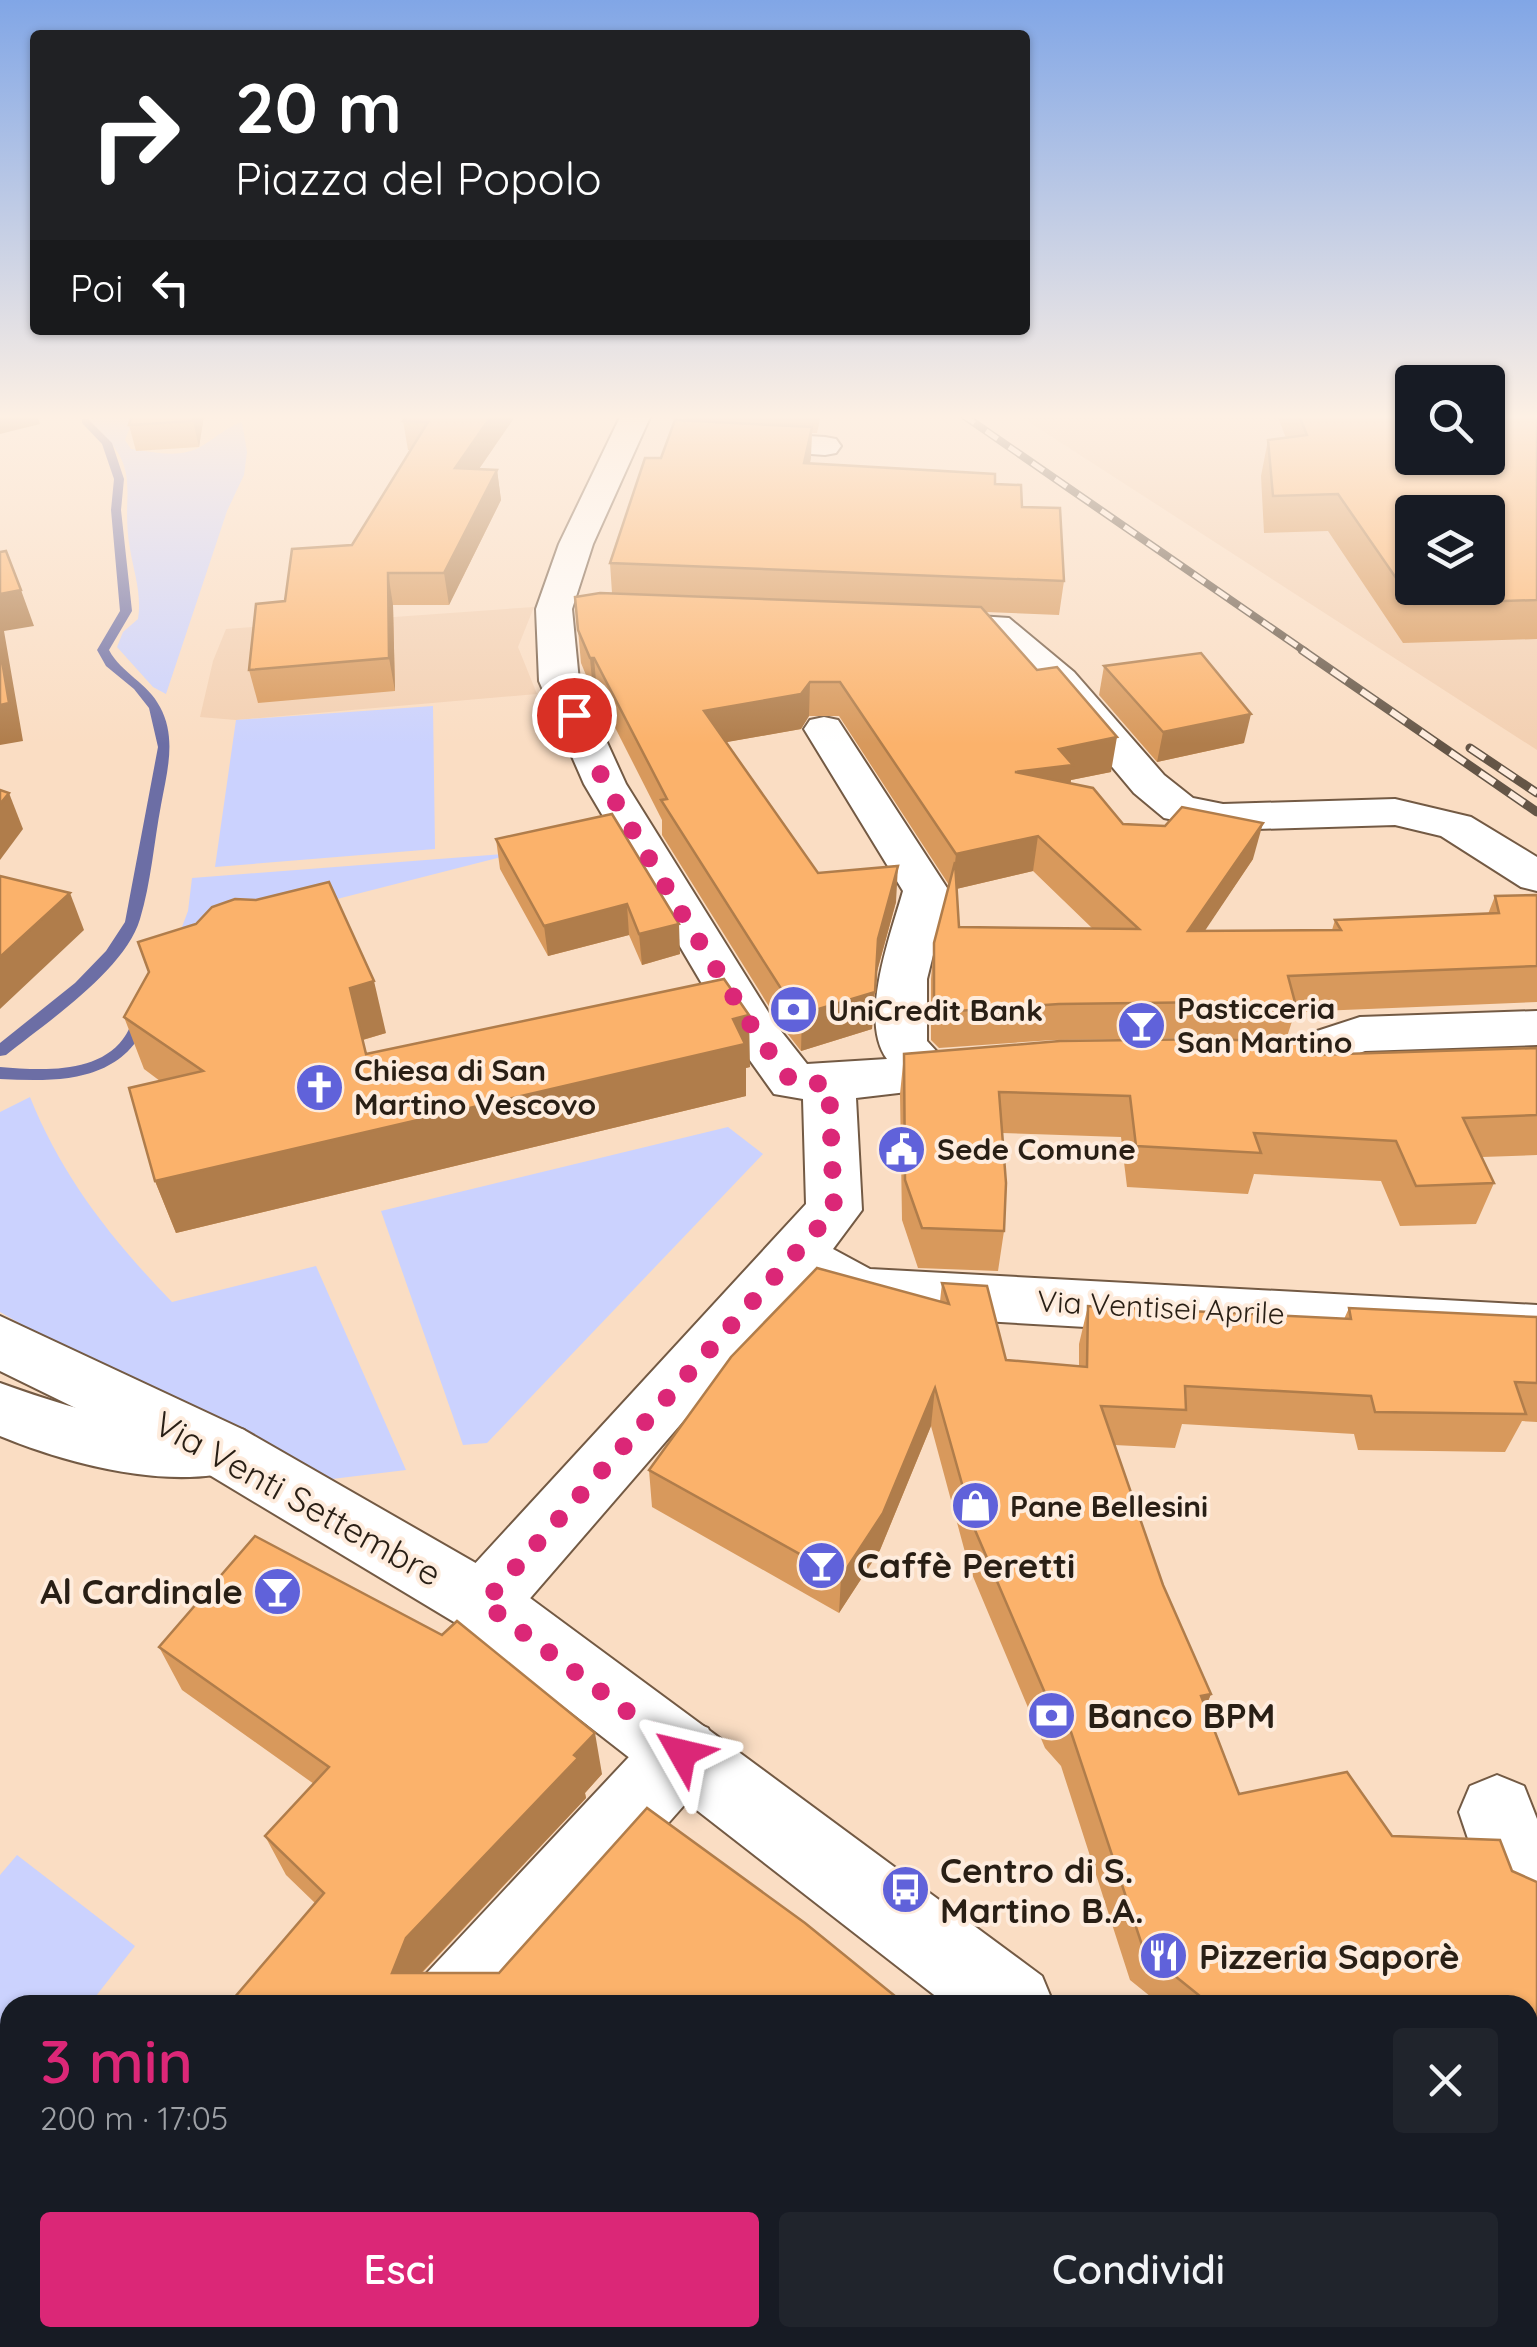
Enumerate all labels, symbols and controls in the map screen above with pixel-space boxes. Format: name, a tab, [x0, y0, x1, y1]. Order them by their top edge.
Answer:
text: 20 m	[235, 63, 402, 151]
icon: right	[70, 70, 200, 200]
text: Piazza del Popolo	[235, 150, 602, 206]
icon: left	[143, 260, 198, 315]
text: Poi	[70, 264, 123, 312]
map controls	[1395, 365, 1505, 605]
button: search	[1395, 365, 1505, 475]
button: layers	[1395, 495, 1505, 605]
pin	[532, 673, 617, 758]
icon: arrive	[547, 688, 602, 743]
bank icon: UniCredit Bank	[767, 984, 819, 1036]
place label: Pasticceria San Martino	[1177, 989, 1352, 1061]
place label: UniCredit Bank	[828, 991, 1043, 1029]
bar icon: Pasticceria San Martino	[1116, 999, 1168, 1051]
place label: Chiesa di San Martino Vescovo	[354, 1051, 596, 1123]
church icon: Chiesa di San Martino Vescovo	[293, 1061, 345, 1113]
public building icon: Sede Comune	[876, 1123, 928, 1175]
place label: Sede Comune	[937, 1130, 1136, 1168]
street label: Via Ventisei Aprile	[1036, 1282, 1286, 1332]
street label: Via Venti Settembre	[147, 1401, 449, 1595]
shop icon: Pane Bellesini	[949, 1480, 1001, 1532]
place label: Pane Bellesini	[1010, 1487, 1208, 1525]
bar icon: Caffè Peretti	[796, 1539, 848, 1591]
place label: Caffè Peretti	[857, 1543, 1075, 1587]
bar icon: Al Cardinale	[252, 1565, 304, 1617]
place label: Al Cardinale	[40, 1569, 243, 1613]
bank icon: Banco BPM	[1026, 1689, 1078, 1741]
place label: Banco BPM	[1087, 1693, 1275, 1737]
position arrow	[630, 1701, 734, 1805]
place label: Centro di S. Martino B.A.	[940, 1848, 1144, 1932]
bus stop icon: Centro di S. Martino B.A.	[879, 1864, 931, 1916]
restaurant icon: Pizzeria Saporè	[1138, 1930, 1190, 1982]
place label: Pizzeria Saporè	[1199, 1934, 1460, 1978]
text: 3 min	[40, 2023, 193, 2098]
button: close	[1393, 2028, 1498, 2133]
text: 200 m · 17:05	[40, 2098, 228, 2138]
button: Esci	[40, 2212, 759, 2327]
button: Condividi	[779, 2212, 1498, 2327]

